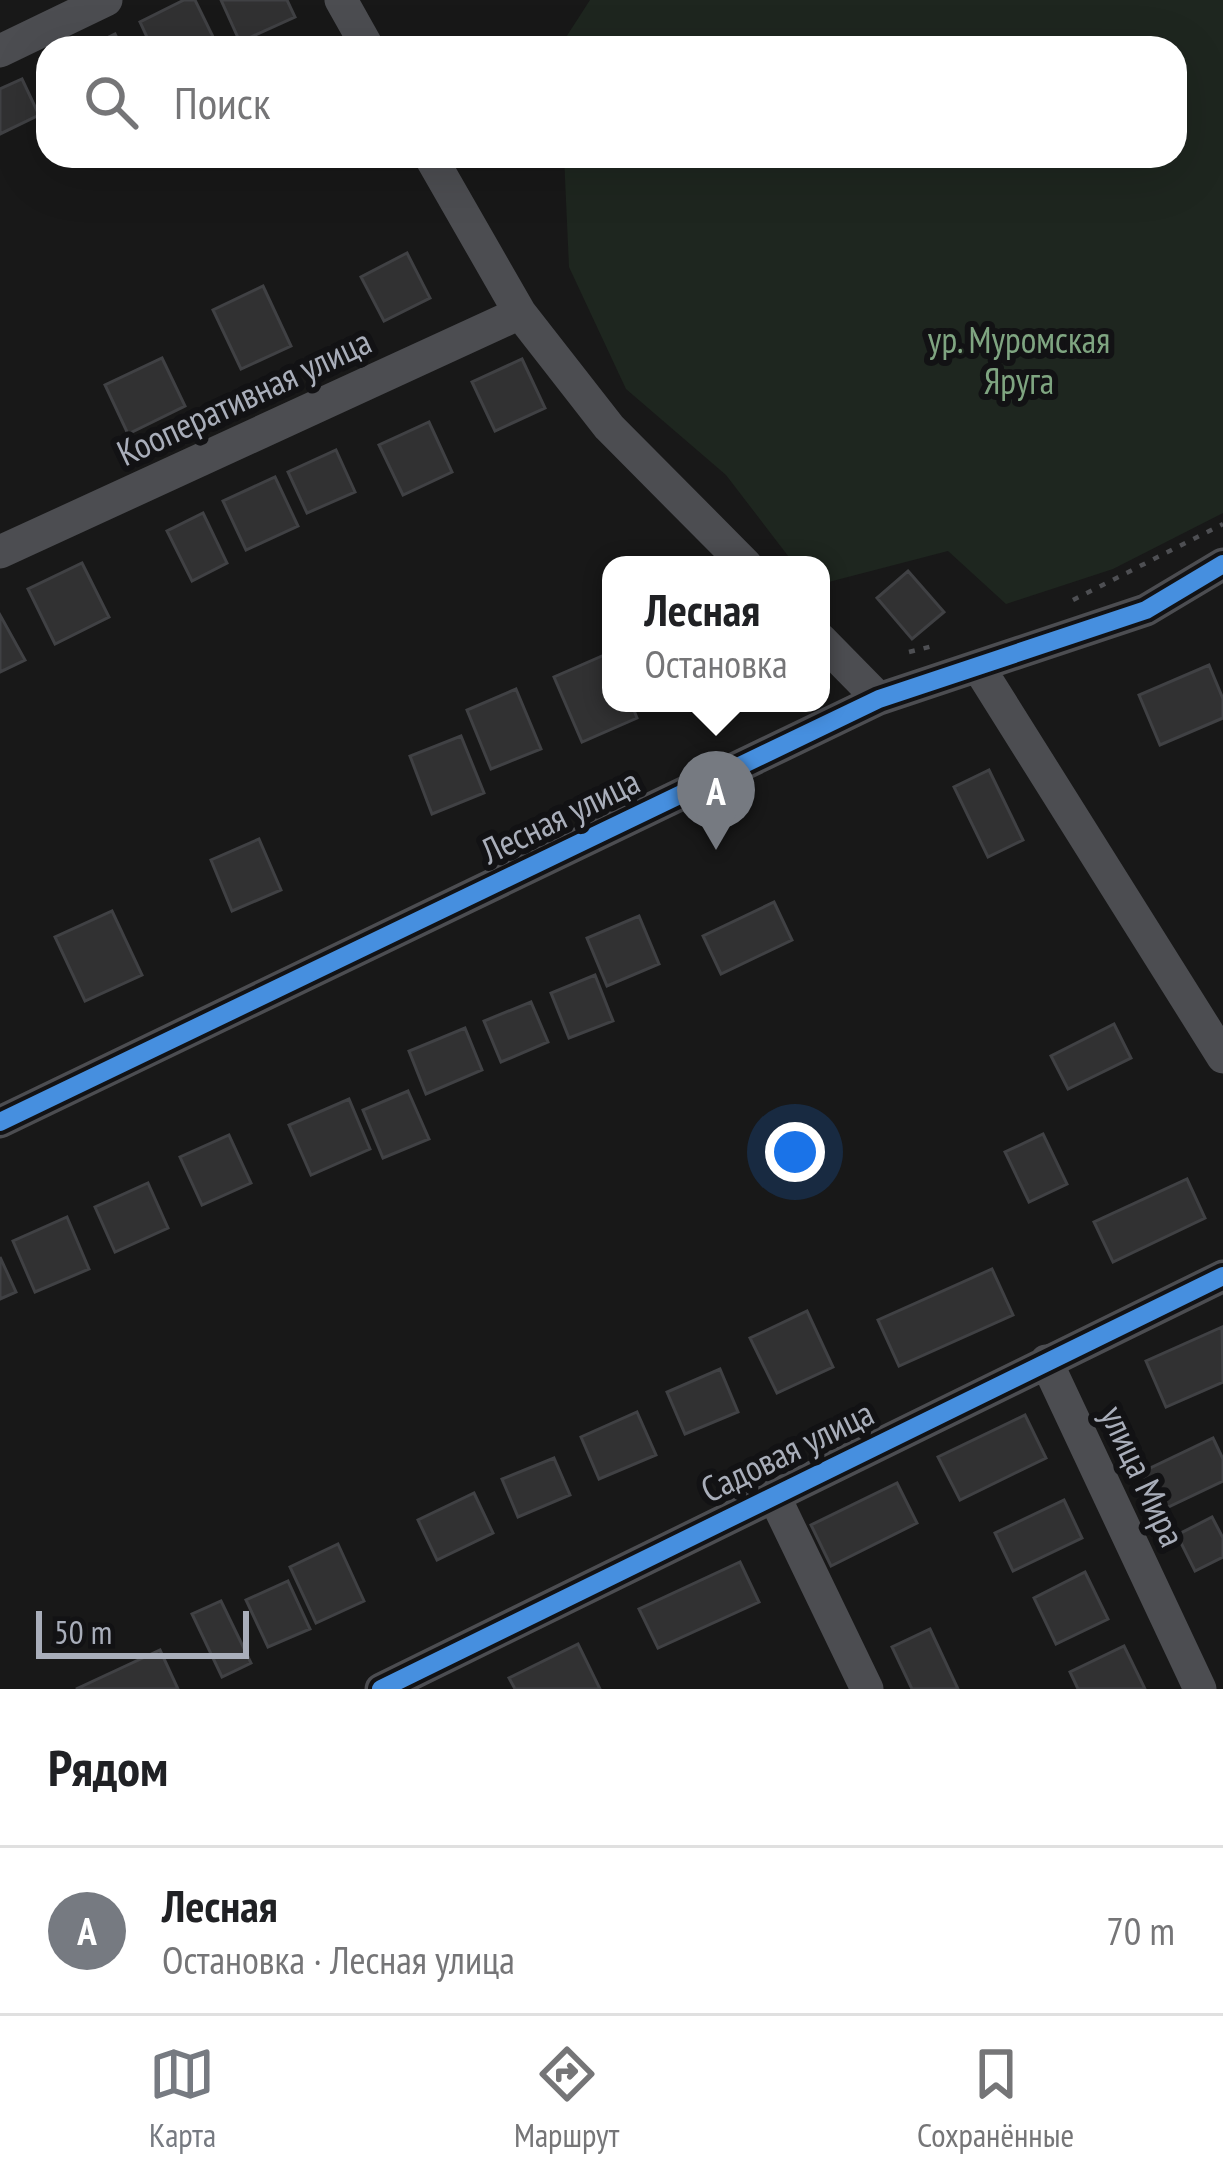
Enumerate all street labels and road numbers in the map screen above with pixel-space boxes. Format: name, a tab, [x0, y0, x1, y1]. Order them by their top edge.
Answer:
street label: Кооперативная улица	[109, 317, 378, 476]
street label: Лесная улица	[472, 757, 647, 875]
street label: Садовая улица	[693, 1389, 881, 1513]
street label: улица Мира	[1090, 1398, 1197, 1554]

